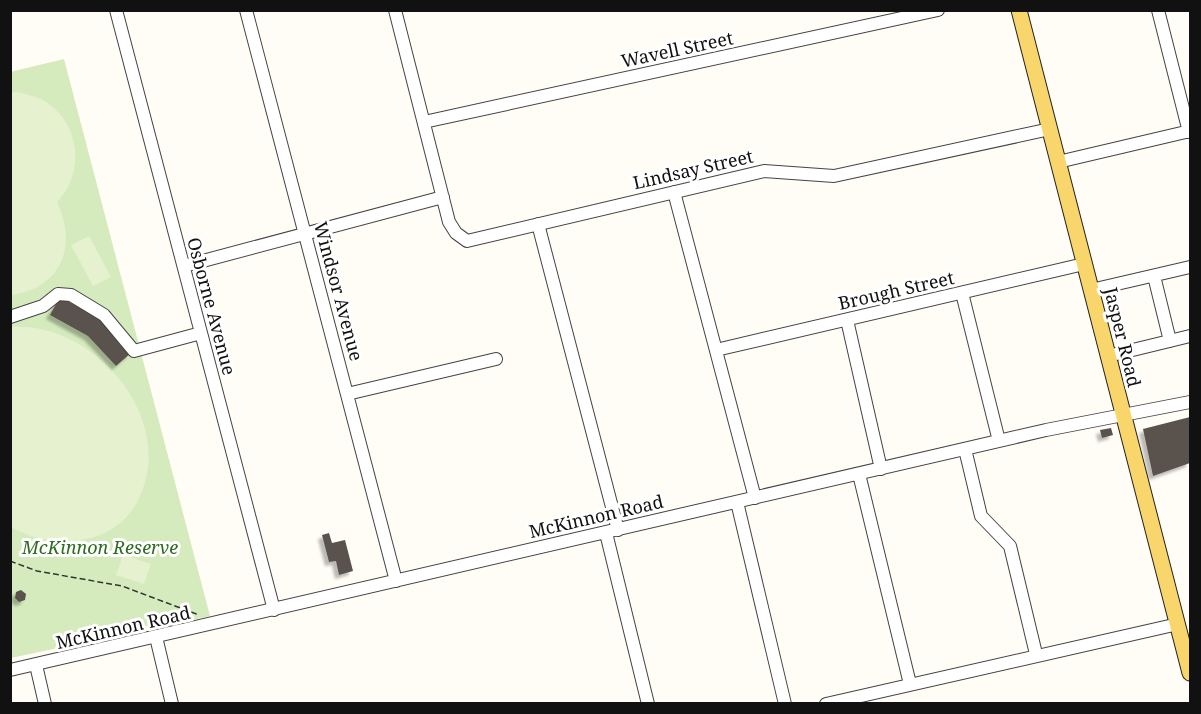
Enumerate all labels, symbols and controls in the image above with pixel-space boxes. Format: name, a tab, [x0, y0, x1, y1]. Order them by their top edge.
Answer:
street label: Wavell Street	[619, 25, 735, 73]
street label: Lindsay Street	[631, 144, 755, 194]
street label: Windsor Avenue	[309, 219, 369, 363]
street label: Osborne Avenue	[182, 234, 242, 378]
street label: Brough Street	[836, 265, 956, 315]
street label: Jasper Road	[1099, 284, 1147, 389]
street label: McKinnon Road	[526, 489, 666, 543]
park label: McKinnon Reserve	[21, 535, 178, 559]
street label: McKinnon Road	[53, 600, 193, 654]

